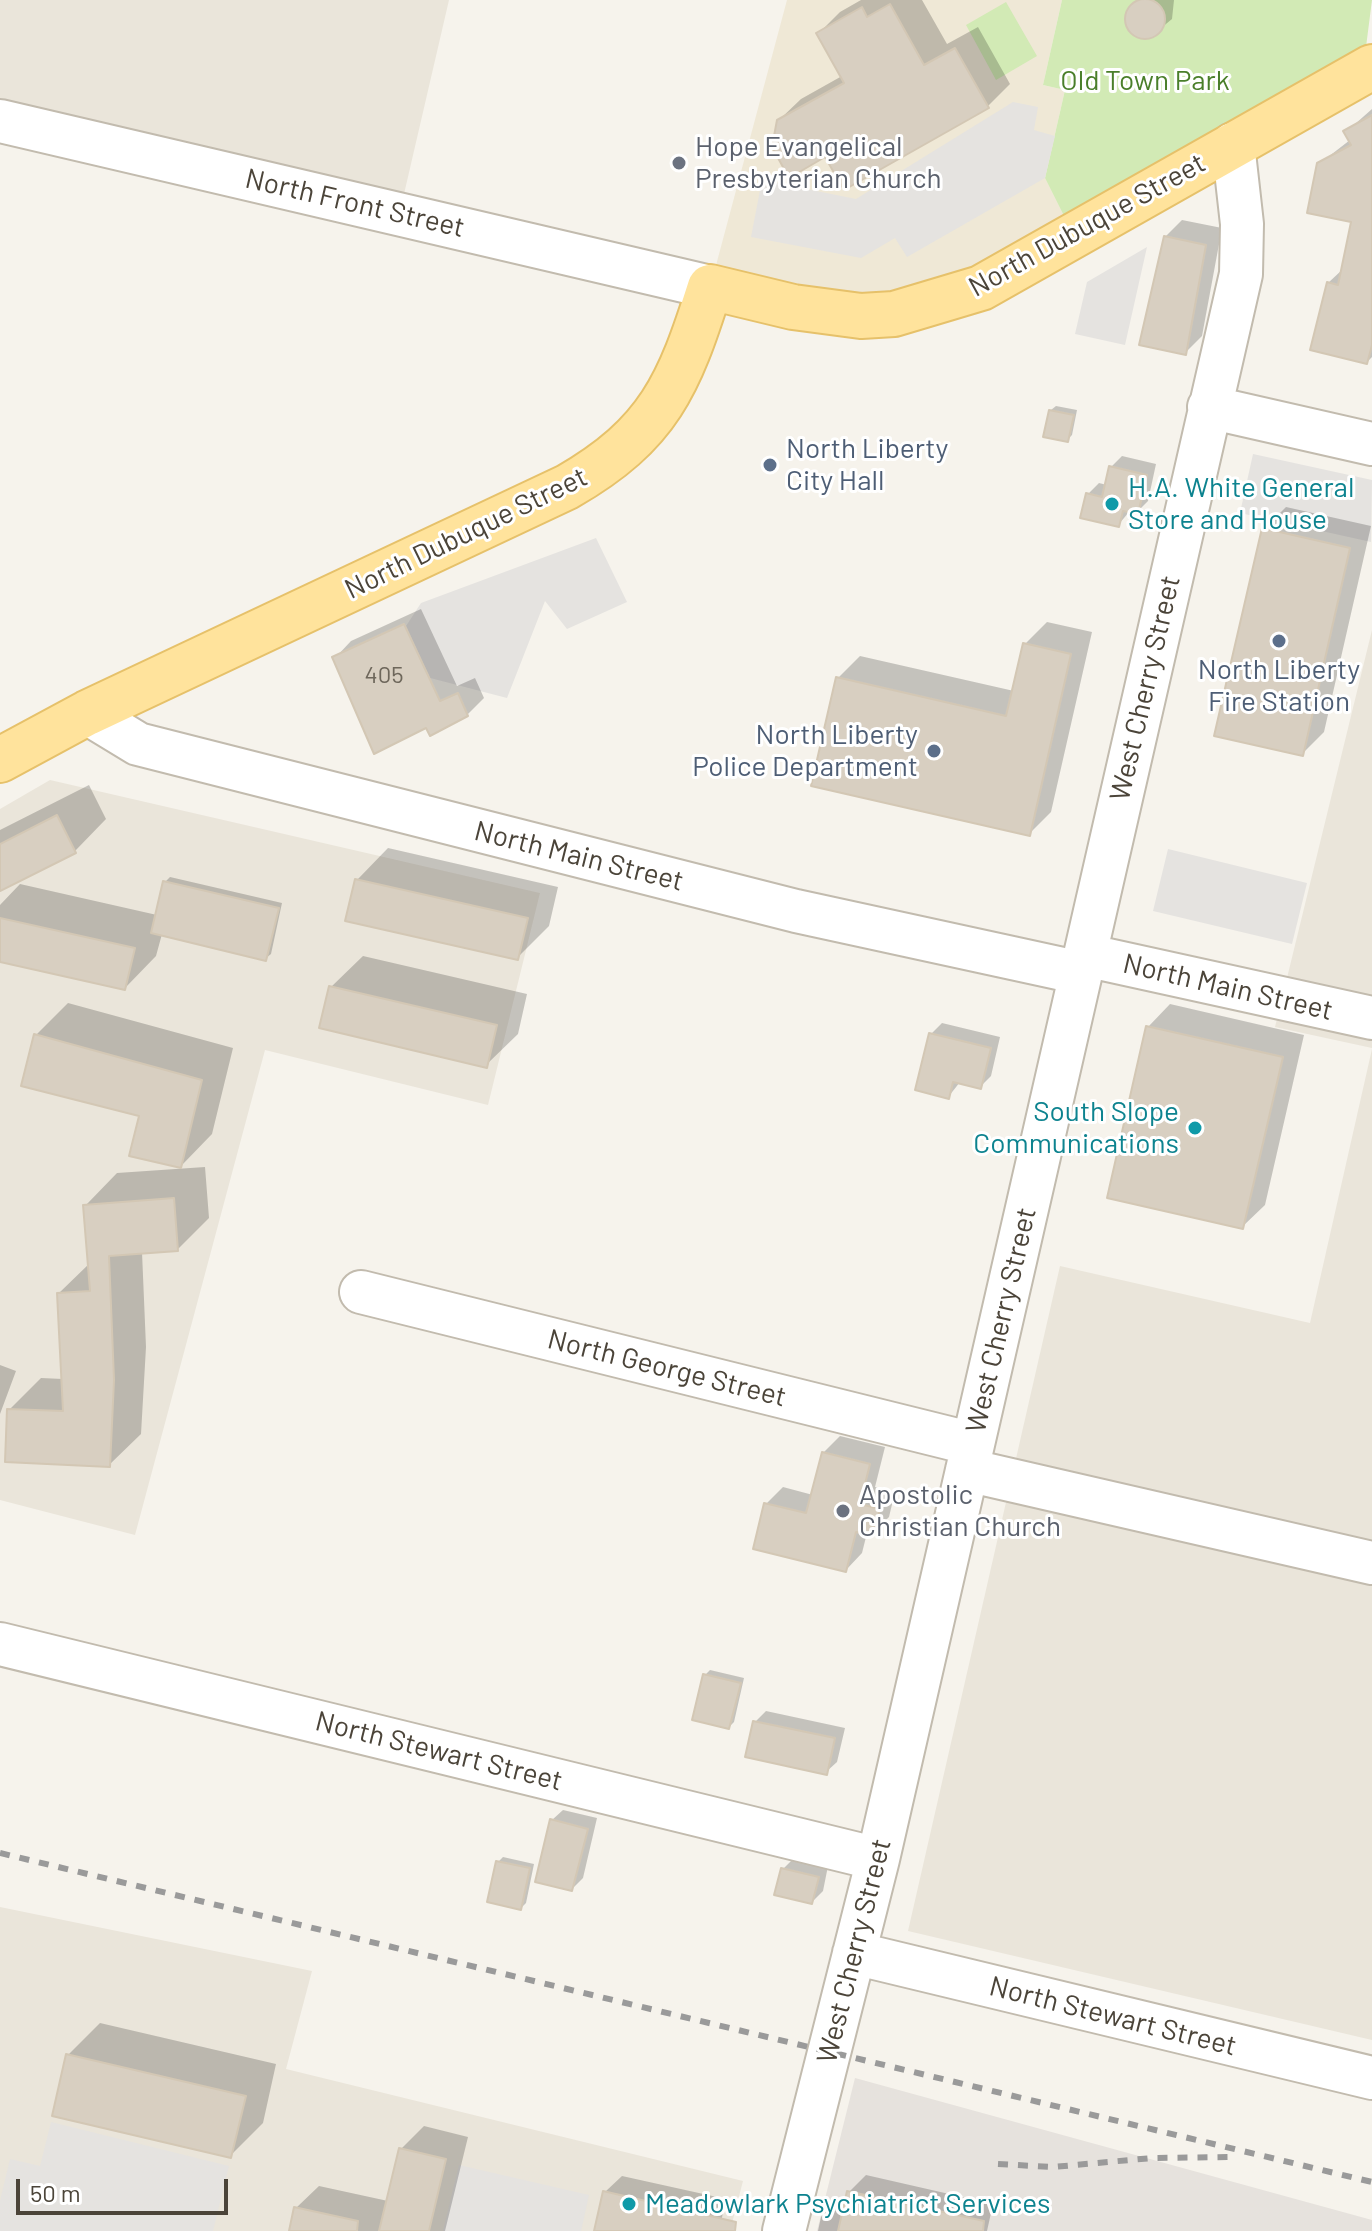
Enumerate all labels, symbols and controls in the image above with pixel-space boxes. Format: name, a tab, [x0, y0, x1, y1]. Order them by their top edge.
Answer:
park label: Old Town Park	[1060, 64, 1230, 98]
place label: Hope Evangelical Presbyterian Church	[695, 130, 942, 196]
street label: North Dubuque Street	[963, 146, 1211, 304]
marker: Hope Evangelical Presbyterian Church	[670, 154, 688, 172]
street label: North Front Street	[242, 161, 468, 245]
place label: North Liberty City Hall	[786, 432, 948, 498]
marker: North Liberty City Hall	[761, 456, 779, 474]
street label: North Dubuque Street	[339, 460, 593, 606]
place label: H.A. White General Store and House	[1128, 471, 1354, 537]
marker: H.A. White General Store and House	[1103, 495, 1121, 513]
street label: West Cherry Street	[1103, 572, 1187, 804]
marker: North Liberty Fire Station	[1270, 632, 1288, 650]
place label: North Liberty Fire Station	[1198, 653, 1360, 719]
house number: 405	[364, 661, 404, 689]
place label: North Liberty Police Department	[692, 718, 918, 784]
marker: North Liberty Police Department	[925, 742, 943, 760]
street label: North Main Street	[471, 814, 687, 898]
street label: North Main Street	[1120, 947, 1336, 1027]
place label: South Slope Communications	[973, 1095, 1179, 1161]
marker: South Slope Communications	[1186, 1119, 1204, 1137]
street label: West Cherry Street	[959, 1204, 1043, 1436]
street label: North George Street	[544, 1322, 790, 1414]
place label: Apostolic Christian Church	[859, 1478, 1061, 1544]
marker: Apostolic Christian Church	[834, 1502, 852, 1520]
street label: North Stewart Street	[312, 1704, 566, 1798]
street label: West Cherry Street	[810, 1835, 898, 2067]
street label: North Stewart Street	[986, 1969, 1240, 2063]
scale bar	[20, 2163, 232, 2213]
text: 50 m	[30, 2178, 81, 2207]
place label: Meadowlark Psychiatrict Services	[645, 2187, 1050, 2221]
marker: Meadowlark Psychiatrict Services	[620, 2195, 638, 2213]

